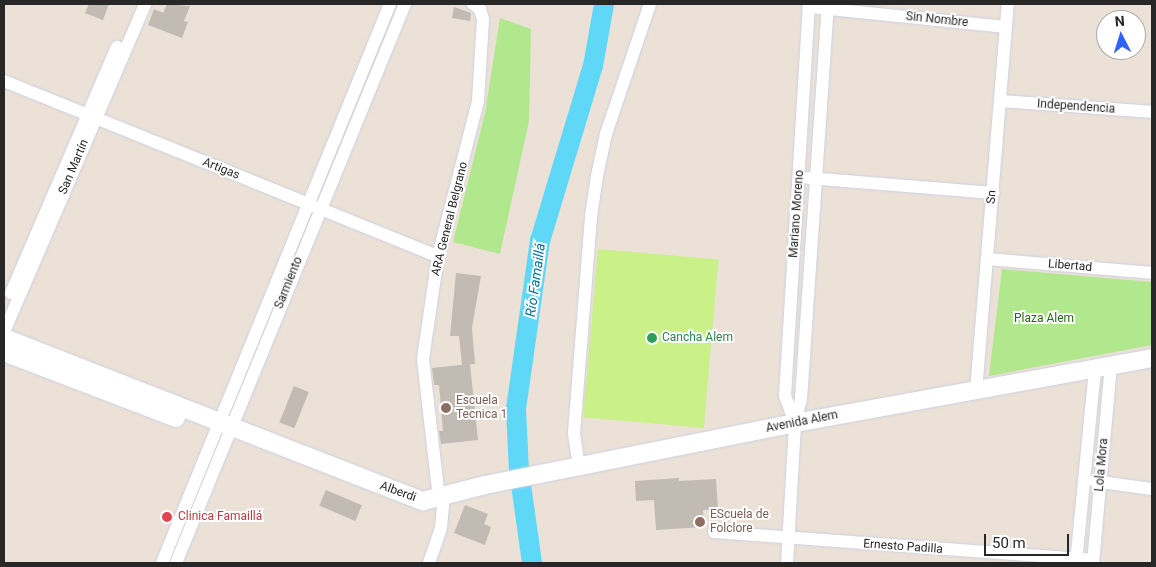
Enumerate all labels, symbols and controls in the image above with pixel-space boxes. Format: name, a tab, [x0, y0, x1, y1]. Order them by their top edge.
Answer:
street label: Sin Nombre	[905, 10, 969, 30]
north arrow	[1096, 10, 1146, 60]
text: N	[1114, 13, 1125, 29]
street label: Independencia	[1036, 97, 1116, 117]
street label: San Martín	[56, 137, 92, 197]
street label: Artigas	[200, 155, 242, 183]
street label: ARA General Belgrano	[429, 160, 471, 278]
street label: Mariano Moreno	[787, 170, 807, 258]
street label: Sn	[984, 190, 1000, 204]
water label: Río Famaillá	[522, 242, 548, 318]
street label: Sarmiento	[272, 255, 306, 311]
street label: Libertad	[1047, 257, 1093, 275]
park label: Plaza Alem	[1014, 312, 1074, 326]
place label: Cancha Alem	[662, 331, 733, 345]
marker: Cancha Alem	[646, 332, 658, 344]
place label: Escuela Tecnica 1	[456, 394, 507, 422]
marker: Escuela Tecnica 1	[440, 402, 452, 414]
street label: Avenida Alem	[765, 408, 839, 436]
street label: Lola Mora	[1092, 438, 1112, 492]
street label: Alberdi	[378, 479, 418, 505]
place label: EScuela de Folclore	[710, 508, 769, 536]
marker: Clinica Famaillá	[160, 510, 174, 524]
place label: Clinica Famaillá	[178, 510, 262, 524]
marker: EScuela de Folclore	[694, 516, 706, 528]
scale bar	[986, 524, 1071, 556]
text: 50 m	[992, 534, 1026, 552]
street label: Ernesto Padilla	[863, 537, 943, 557]

